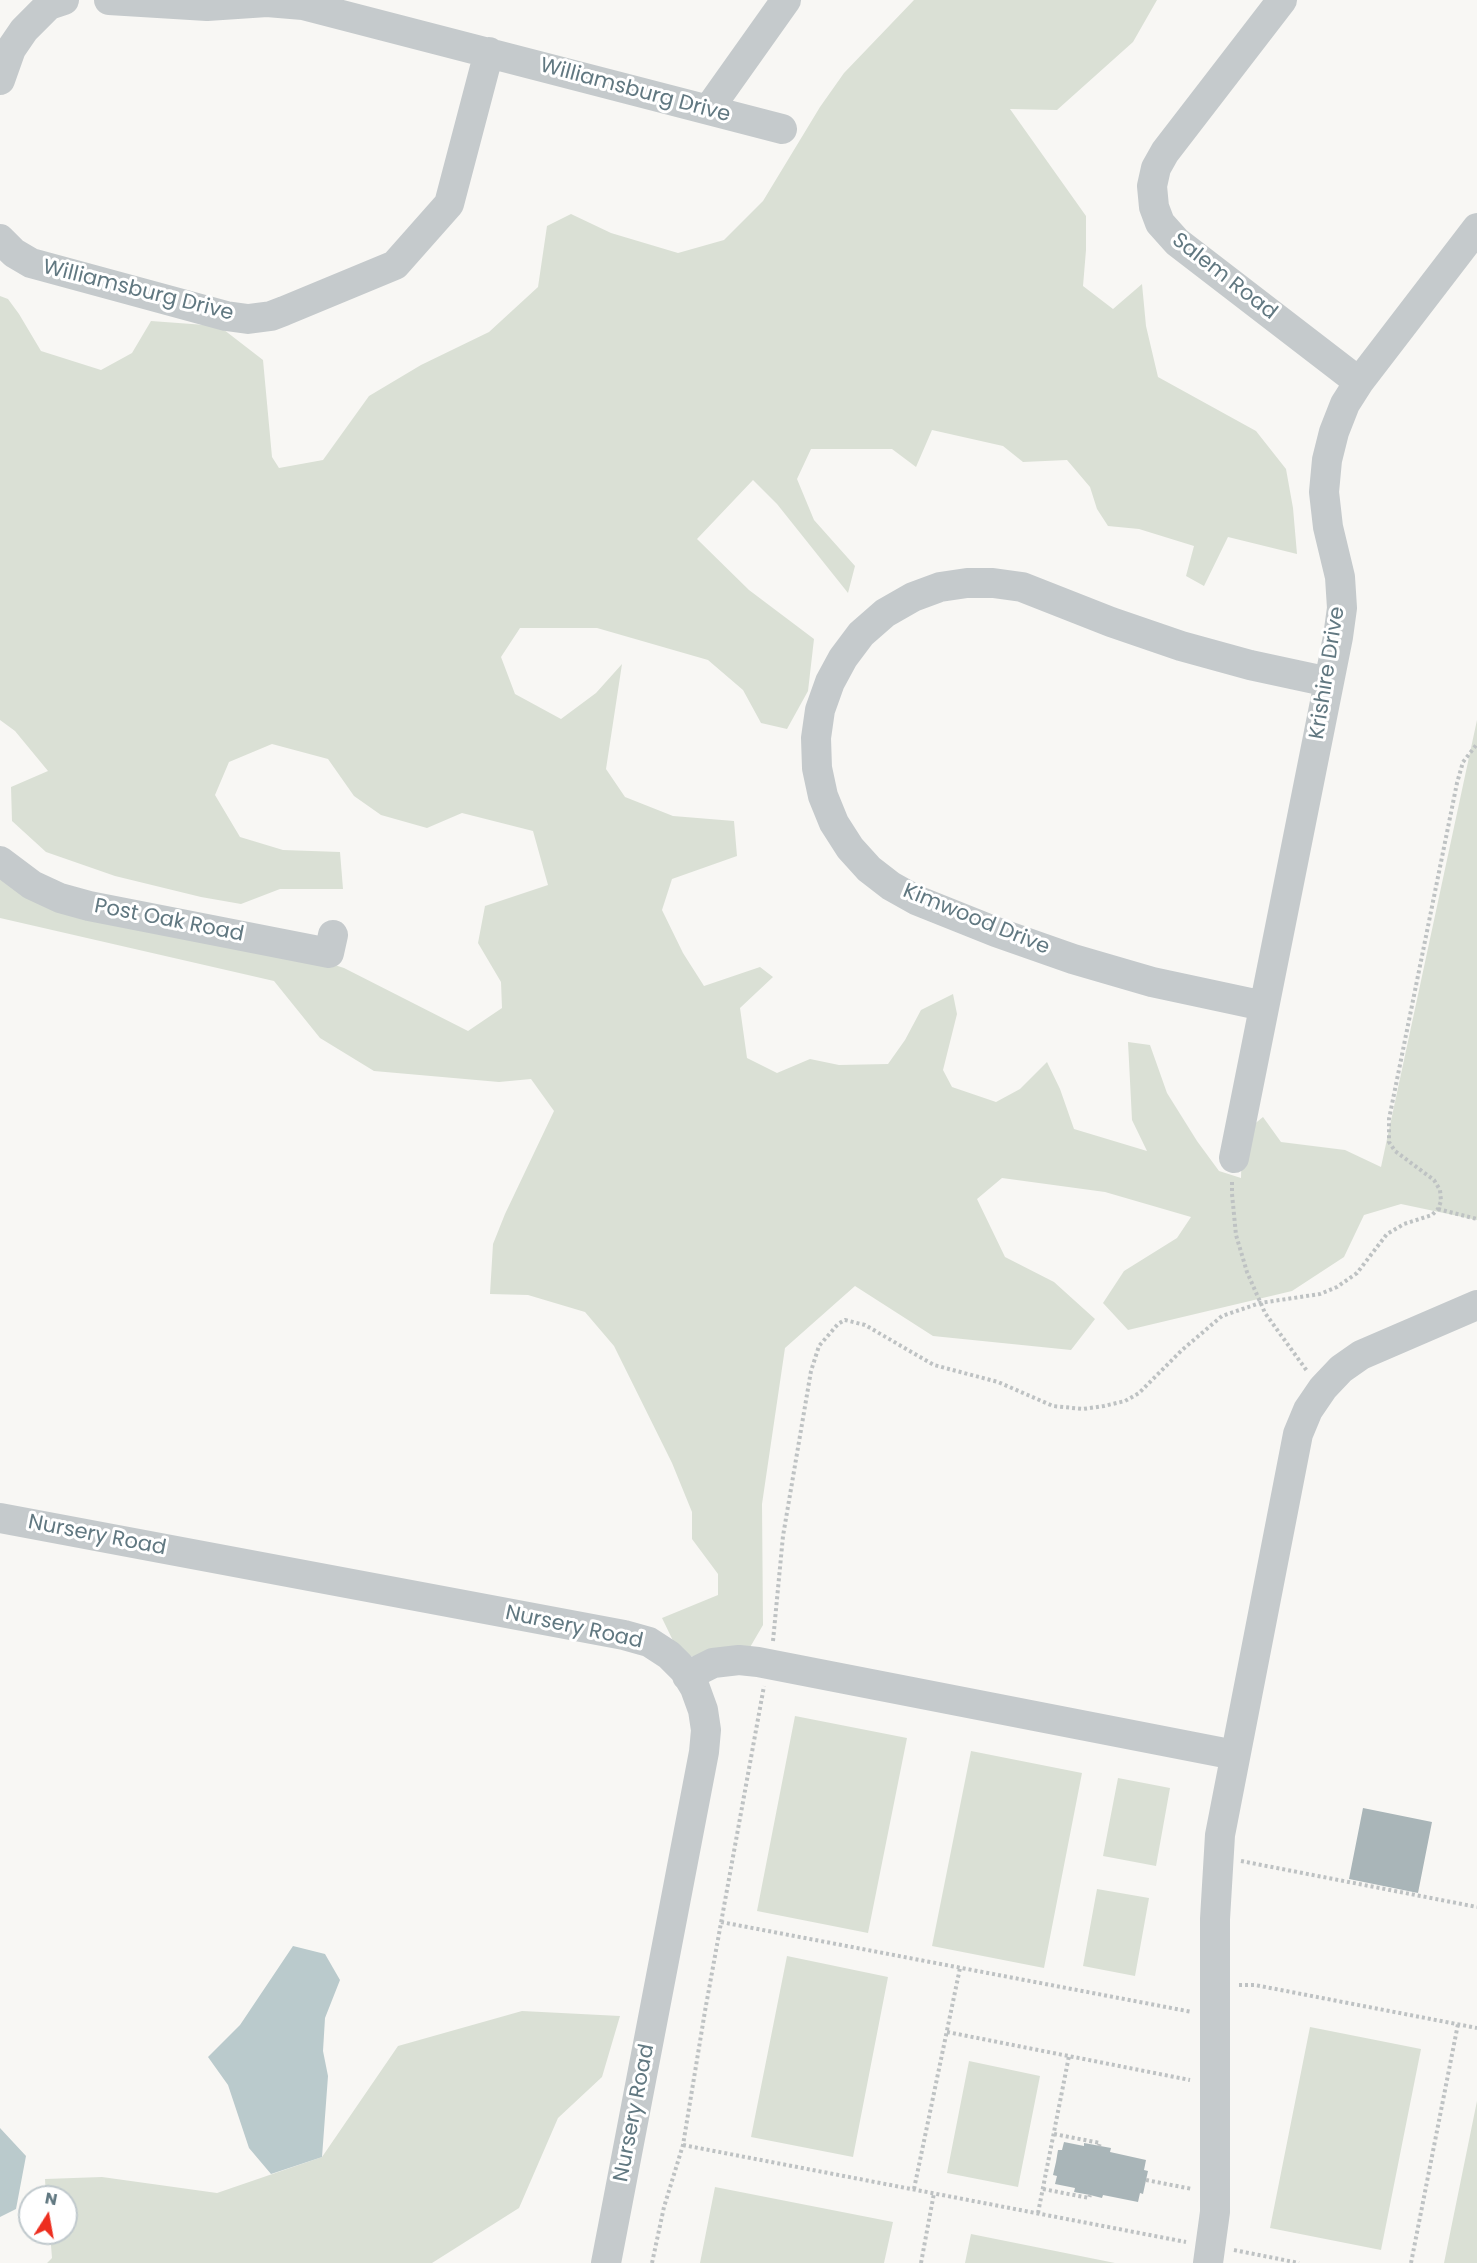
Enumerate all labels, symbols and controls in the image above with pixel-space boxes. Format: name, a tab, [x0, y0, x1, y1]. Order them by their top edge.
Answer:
street label: Williamsburg Drive	[537, 53, 733, 129]
street label: Salem Road	[1166, 228, 1282, 326]
street label: Williamsburg Drive	[40, 255, 236, 327]
street label: Krishire Drive	[1305, 605, 1351, 741]
street label: Kimwood Drive	[899, 879, 1053, 961]
street label: Post Oak Road	[92, 894, 246, 948]
street label: Nursery Road	[26, 1510, 168, 1562]
street label: Nursery Road	[503, 1601, 645, 1655]
street label: Nursery Road	[609, 2042, 661, 2184]
north arrow	[18, 2185, 78, 2245]
text: N	[43, 2186, 59, 2211]

